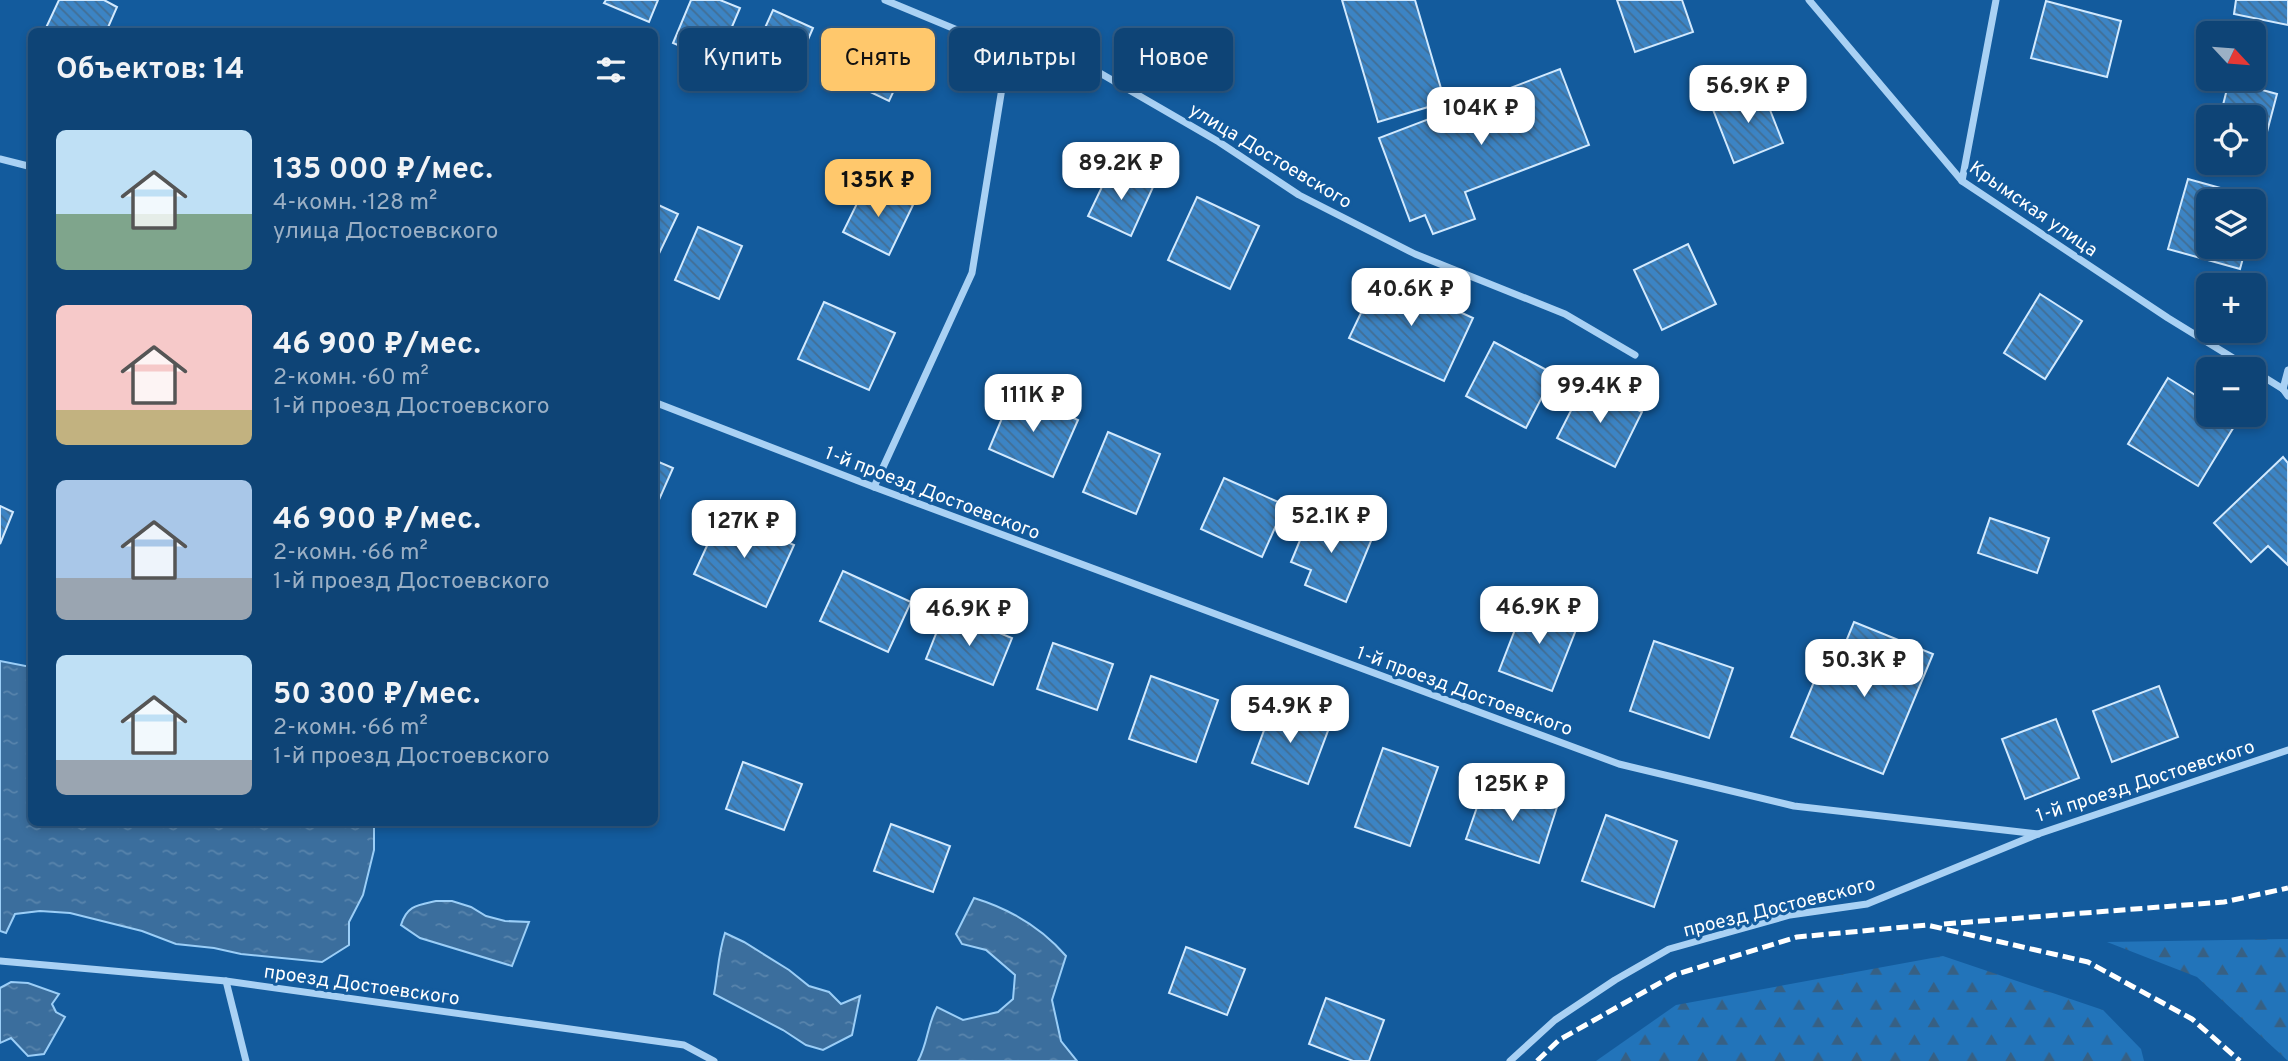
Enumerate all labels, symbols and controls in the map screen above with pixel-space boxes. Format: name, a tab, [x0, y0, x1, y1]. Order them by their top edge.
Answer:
north arrow	[2196, 21, 2266, 91]
map controls	[2196, 21, 2266, 427]
chip: Купить	[679, 28, 807, 91]
chip: Снять	[821, 28, 935, 91]
chip: Фильтры	[949, 28, 1100, 91]
chip: Новое	[1114, 28, 1233, 91]
icon: filters	[592, 51, 630, 89]
text: Объектов: 14	[56, 52, 244, 89]
pin: 56.9K ₽	[1683, 66, 1813, 125]
text: 56.9K ₽	[1705, 73, 1791, 102]
pin: 104K ₽	[1424, 88, 1538, 147]
text: 104K ₽	[1443, 95, 1519, 124]
street label: улица Достоевского	[1184, 99, 1356, 215]
button: locate	[2196, 105, 2266, 175]
pin: 89.2K ₽	[1056, 142, 1186, 202]
text: 89.2K ₽	[1078, 150, 1164, 179]
text: 135 000 ₽/мес.	[273, 152, 493, 189]
street label: Крымская улица	[1964, 156, 2102, 263]
icon: home	[112, 158, 196, 242]
pin: 135K ₽	[821, 160, 935, 219]
text: 135K ₽	[841, 167, 915, 196]
text: 4-комн. · 128 m²	[273, 189, 437, 218]
button: layers	[2196, 189, 2266, 259]
text: улица Достоевского	[273, 218, 498, 247]
pin: 40.6K ₽	[1346, 268, 1476, 328]
button: +	[2196, 273, 2266, 343]
text: 40.6K ₽	[1368, 276, 1454, 305]
text: 46 900 ₽/мес.	[273, 327, 481, 364]
icon: home	[112, 333, 196, 417]
button: −	[2196, 357, 2266, 427]
text: 2-комн. · 60 m²	[273, 364, 429, 393]
pin: 99.4K ₽	[1535, 366, 1665, 425]
text: 99.4K ₽	[1557, 373, 1643, 402]
pin: 111K ₽	[976, 374, 1090, 434]
text: 111K ₽	[1001, 382, 1065, 411]
text: 1-й проезд Достоевского	[273, 393, 550, 422]
street label: 1-й проезд Достоевского	[821, 442, 1043, 546]
pin: 52.1K ₽	[1266, 496, 1396, 555]
pin: 127K ₽	[687, 500, 801, 560]
text: 46 900 ₽/мес.	[273, 502, 481, 539]
text: 52.1K ₽	[1291, 503, 1371, 532]
icon: home	[112, 508, 196, 592]
text: 127K ₽	[708, 508, 780, 537]
text: 2-комн. · 66 m²	[273, 539, 428, 568]
text: 1-й проезд Достоевского	[273, 568, 550, 597]
pin: 46.9K ₽	[1474, 586, 1604, 646]
pin: 46.9K ₽	[904, 588, 1034, 648]
text: 46.9K ₽	[1496, 594, 1582, 623]
text: 46.9K ₽	[926, 596, 1012, 625]
pin: 50.3K ₽	[1799, 640, 1929, 699]
street label: 1-й проезд Достоевского	[1353, 642, 1576, 742]
text: 50.3K ₽	[1821, 647, 1907, 676]
text: 50 300 ₽/мес.	[273, 677, 480, 714]
icon: home	[112, 683, 196, 767]
pin: 54.9K ₽	[1225, 686, 1355, 745]
text: 54.9K ₽	[1247, 693, 1333, 722]
text: 2-комн. · 66 m²	[273, 714, 428, 743]
street label: 1-й проезд Достоевского	[2033, 735, 2258, 829]
text: 1-й проезд Достоевского	[273, 743, 550, 772]
pin: 125K ₽	[1455, 764, 1569, 823]
text: 125K ₽	[1475, 771, 1549, 800]
street label: проезд Достоевского	[1681, 872, 1878, 943]
street label: проезд Достоевского	[262, 960, 461, 1012]

